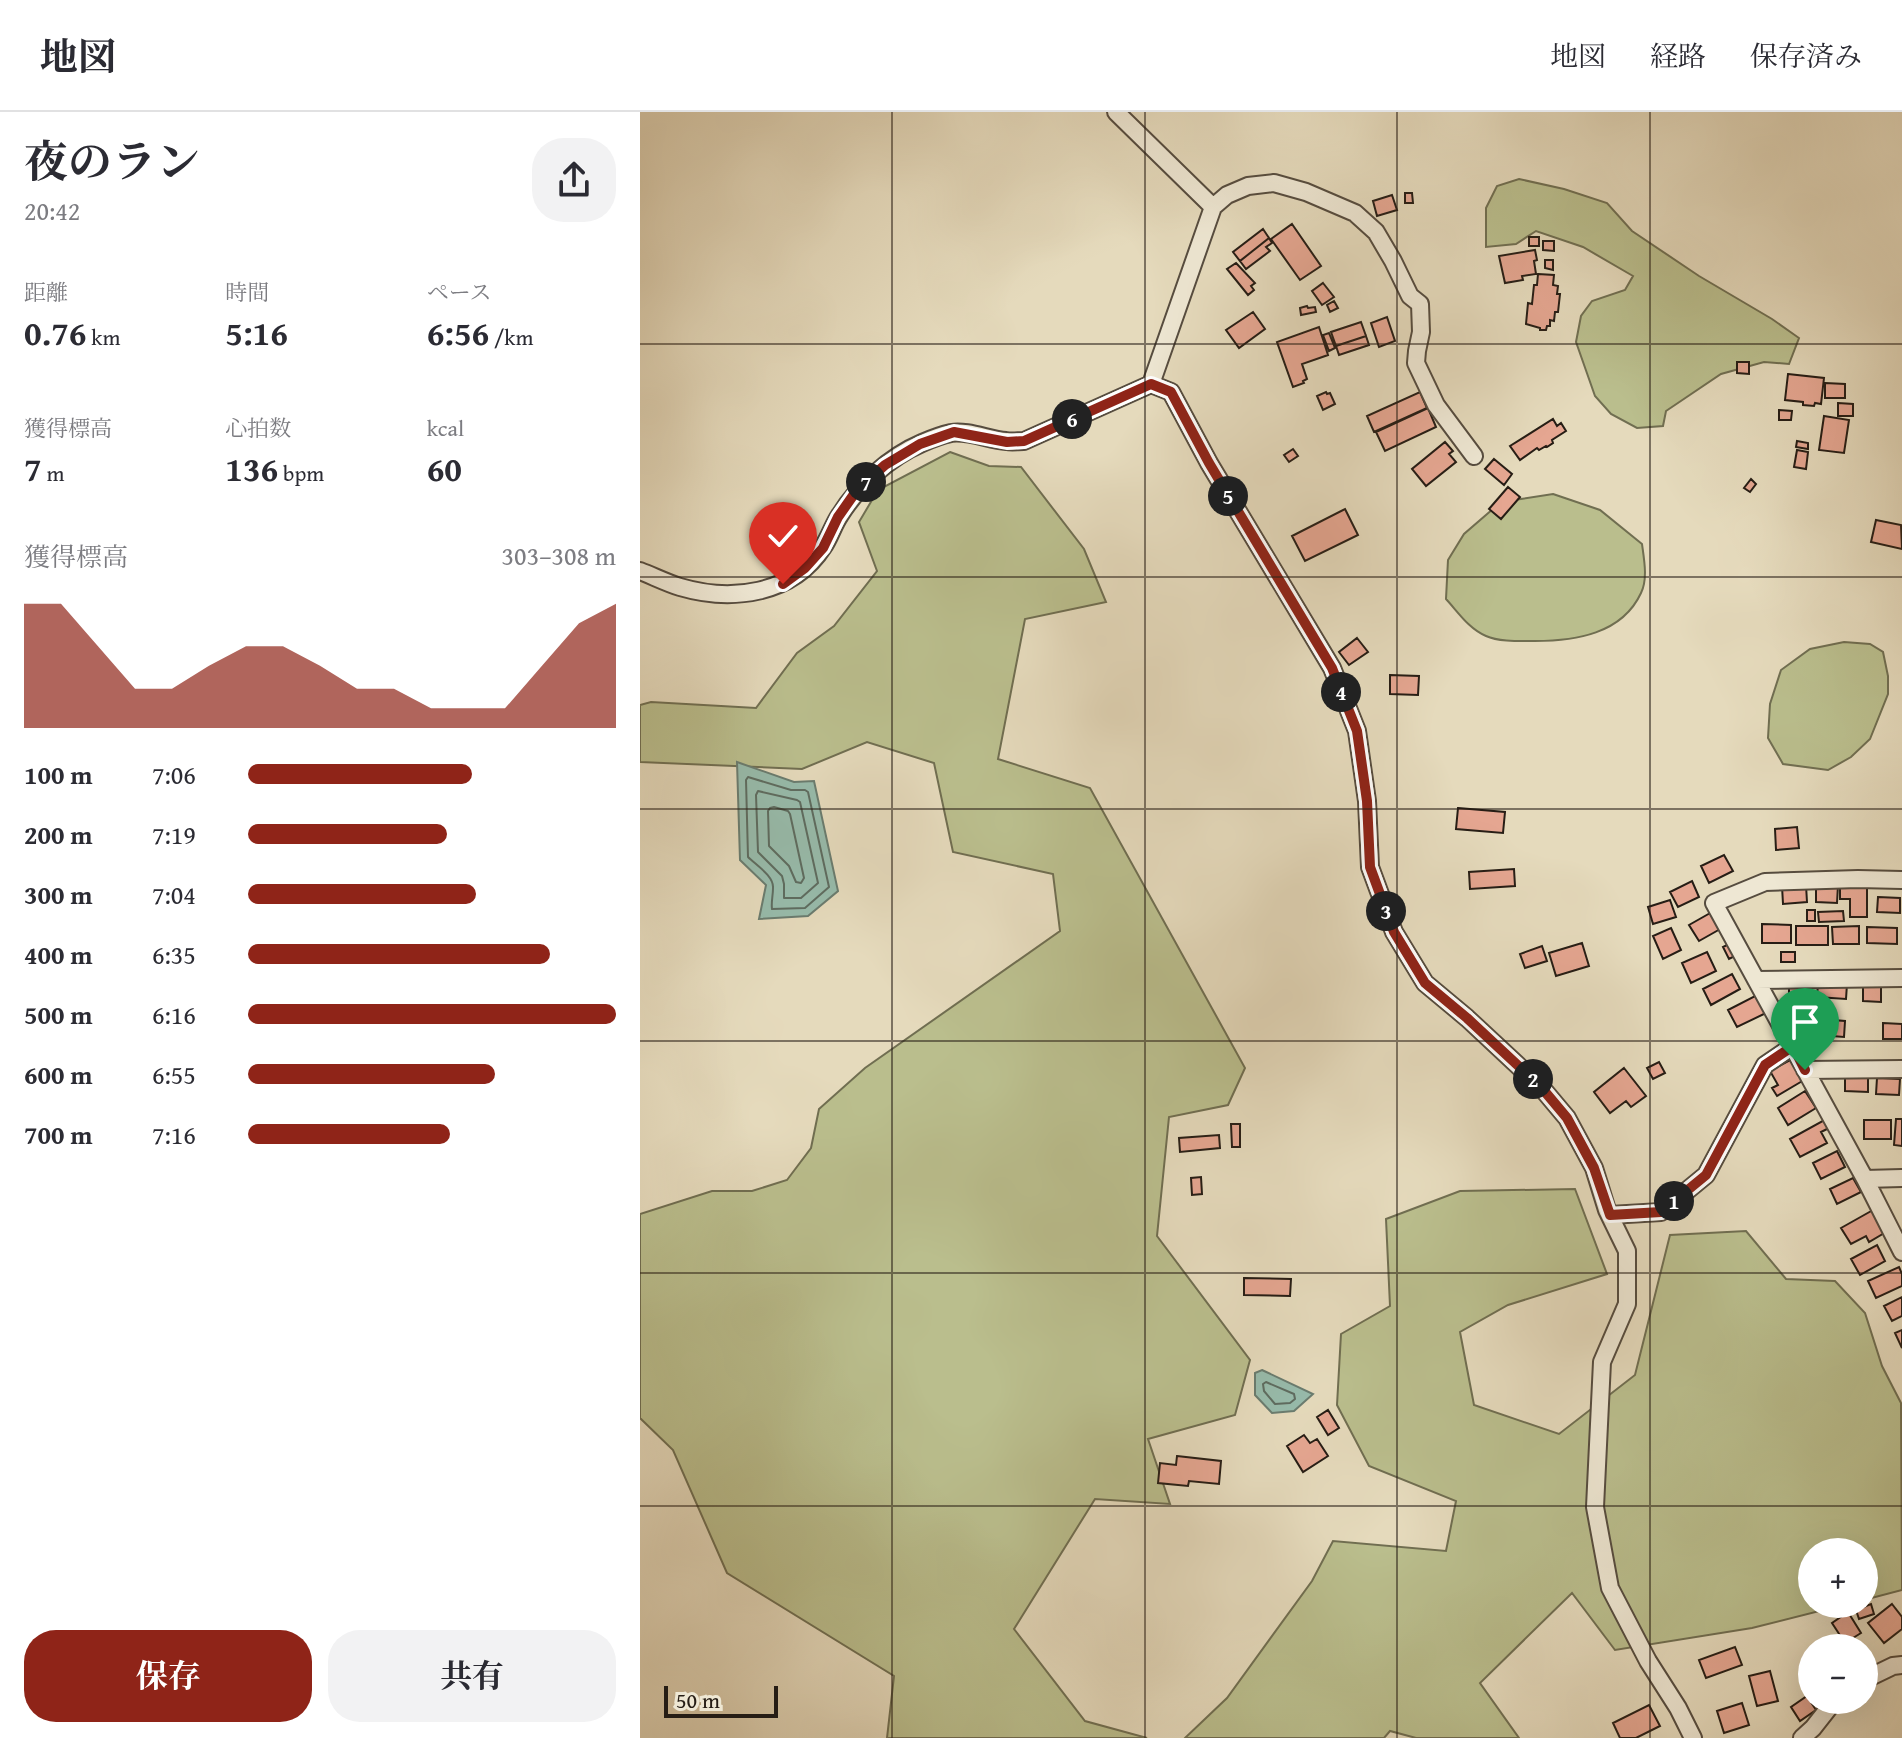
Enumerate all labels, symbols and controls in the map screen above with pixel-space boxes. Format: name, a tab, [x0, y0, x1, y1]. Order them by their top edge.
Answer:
text: 地図	[40, 28, 116, 84]
text: 地図	[1550, 35, 1606, 76]
text: 経路	[1650, 35, 1706, 76]
text: 保存済み	[1750, 35, 1862, 76]
text: 夜のラン	[24, 129, 200, 193]
button: share	[532, 138, 616, 222]
text: 20:42	[24, 191, 80, 230]
text: 距離	[24, 276, 68, 308]
text: 時間	[225, 276, 269, 308]
text: ペース	[427, 276, 492, 308]
text: 0.76	[24, 308, 86, 357]
text: 5:16	[225, 308, 288, 357]
text: 6:56	[427, 308, 489, 357]
text: km	[86, 321, 120, 353]
text: /km	[489, 321, 534, 353]
pin: 6	[1052, 399, 1092, 439]
text: 6	[1066, 403, 1078, 435]
text: 獲得標高	[24, 412, 112, 444]
text: 心拍数	[225, 412, 291, 444]
text: kcal	[427, 412, 464, 444]
text: 7	[24, 444, 42, 493]
text: 136	[225, 444, 278, 493]
text: 60	[427, 444, 462, 493]
text: m	[42, 457, 64, 489]
text: bpm	[278, 457, 324, 489]
pin: 7	[846, 462, 886, 502]
text: 7	[860, 466, 872, 498]
pin: 5	[1208, 476, 1248, 516]
text: 5	[1222, 480, 1234, 512]
pin	[749, 502, 817, 584]
icon: check	[761, 514, 805, 558]
text: 303–308 m	[502, 536, 616, 575]
text: 獲得標高	[24, 537, 128, 576]
pin: 4	[1321, 672, 1361, 712]
text: 4	[1335, 676, 1347, 708]
text: 100 m	[24, 755, 92, 794]
text: 7:06	[152, 755, 196, 794]
text: 200 m	[24, 815, 92, 854]
text: 7:19	[152, 815, 196, 854]
text: 300 m	[24, 875, 92, 914]
text: 7:04	[152, 875, 196, 914]
pin: 3	[1366, 891, 1406, 931]
text: 3	[1380, 895, 1392, 927]
text: 400 m	[24, 935, 92, 974]
text: 6:35	[152, 935, 196, 974]
pin	[1771, 988, 1839, 1070]
text: 500 m	[24, 995, 92, 1034]
text: 6:16	[152, 995, 196, 1034]
icon: arrive	[1783, 1000, 1827, 1044]
text: 600 m	[24, 1055, 92, 1094]
text: 6:55	[152, 1055, 196, 1094]
pin: 2	[1513, 1059, 1553, 1099]
text: 2	[1527, 1063, 1539, 1095]
text: 700 m	[24, 1115, 92, 1154]
text: 7:16	[152, 1115, 196, 1154]
pin: 1	[1654, 1181, 1694, 1221]
text: 1	[1668, 1185, 1680, 1217]
map controls	[1798, 1538, 1878, 1714]
button: +	[1798, 1538, 1878, 1618]
button: 保存	[24, 1630, 312, 1722]
button: 共有	[328, 1630, 616, 1722]
button: −	[1798, 1634, 1878, 1714]
scale bar	[664, 1682, 778, 1718]
text: 50 m	[676, 1684, 720, 1716]

